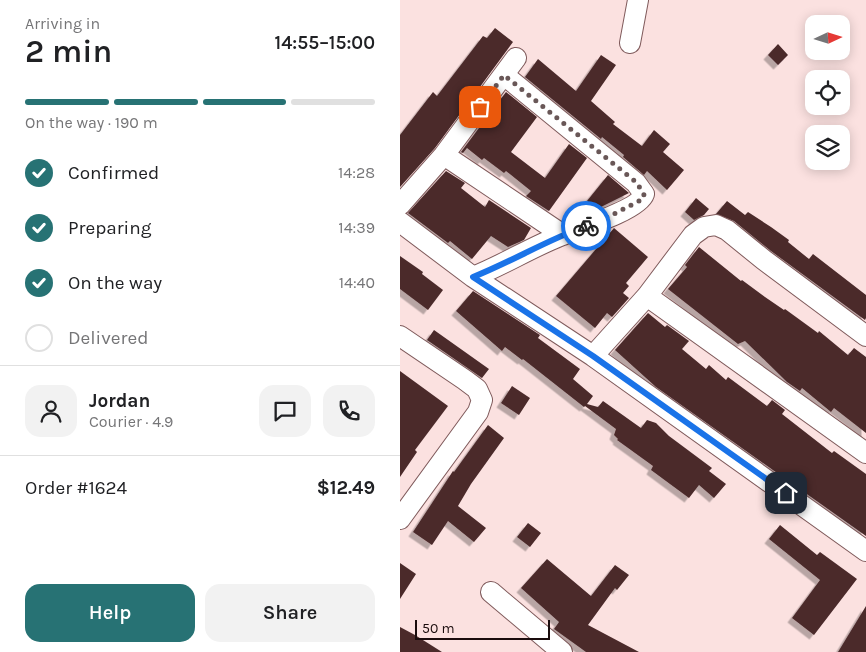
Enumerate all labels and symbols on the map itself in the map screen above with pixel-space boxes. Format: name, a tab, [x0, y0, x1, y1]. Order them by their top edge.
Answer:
north arrow	[805, 15, 850, 60]
pin	[459, 86, 501, 128]
courier	[561, 201, 611, 251]
pin	[765, 472, 807, 514]
scale bar	[415, 617, 550, 640]

